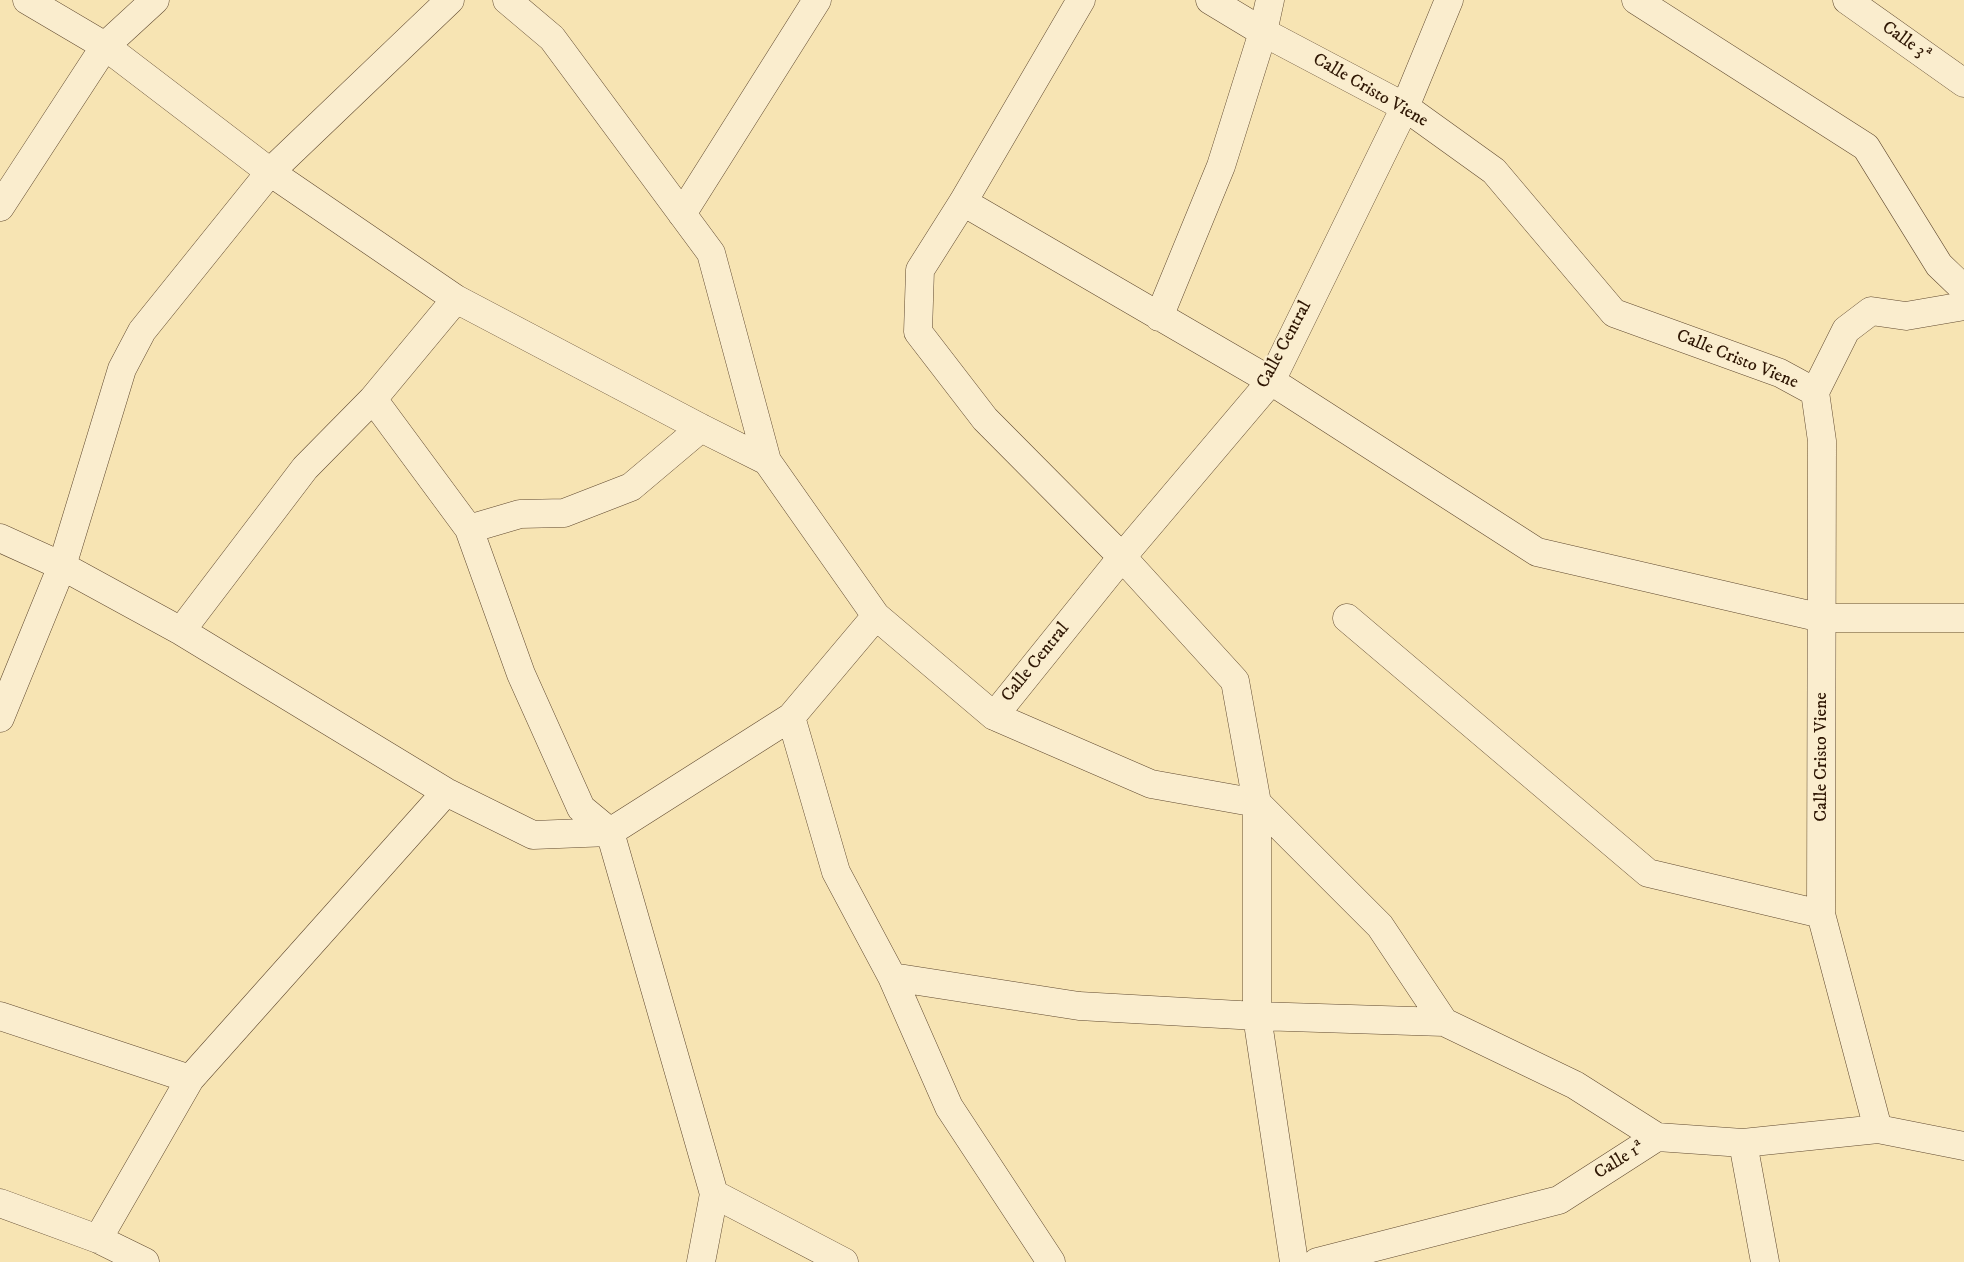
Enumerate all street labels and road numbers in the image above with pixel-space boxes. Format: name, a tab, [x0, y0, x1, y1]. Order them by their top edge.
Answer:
street label: Calle 3ª	[1877, 17, 1935, 67]
street label: Calle Cristo Viene	[1309, 49, 1431, 133]
street label: Calle Central	[1253, 298, 1317, 392]
street label: Calle Cristo Viene	[1673, 326, 1801, 394]
street label: Calle Central	[997, 619, 1075, 707]
street label: Calle Cristo Viene	[1811, 692, 1833, 822]
street label: Calle 1ª	[1591, 1137, 1649, 1185]

